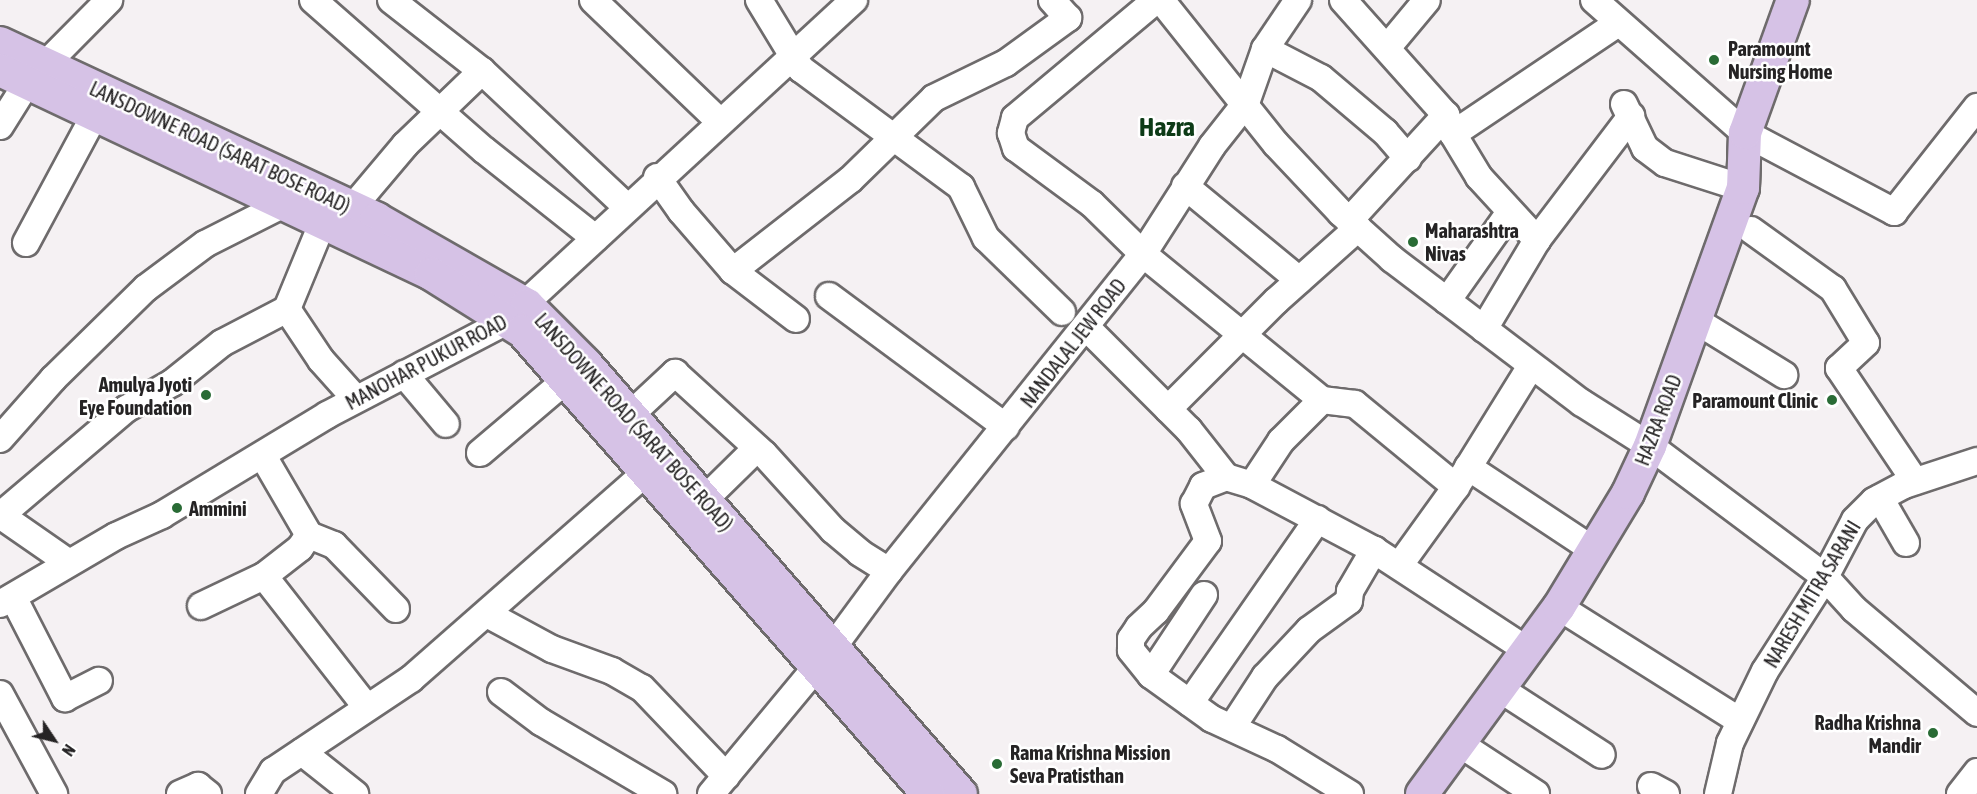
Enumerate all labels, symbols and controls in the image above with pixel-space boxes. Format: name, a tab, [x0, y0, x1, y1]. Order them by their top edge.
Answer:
place label: Paramount Nursing Home	[1728, 36, 1833, 83]
marker: Paramount Nursing Home	[1705, 51, 1723, 69]
street label: LANSDOWNE ROAD (SARAT BOSE ROAD)	[86, 76, 354, 218]
district label: Hazra	[1139, 112, 1195, 144]
place label: Maharashtra Nivas	[1425, 219, 1519, 266]
marker: Maharashtra Nivas	[1406, 235, 1420, 249]
street label: NANDALAL JEW ROAD	[1015, 274, 1131, 412]
street label: LANSDOWNE ROAD (SARAT BOSE ROAD)	[530, 308, 738, 536]
street label: MANOHAR PUKUR ROAD	[341, 309, 511, 415]
street label: HAZRA ROAD	[1630, 371, 1686, 469]
place label: Amulya Jyoti Eye Foundation	[79, 372, 192, 419]
marker: Amulya Jyoti Eye Foundation	[197, 386, 215, 404]
place label: Paramount Clinic	[1692, 388, 1818, 412]
marker: Paramount Clinic	[1823, 391, 1841, 409]
place label: Ammini	[189, 496, 246, 520]
marker: Ammini	[170, 501, 184, 515]
street label: NARESH MITRA SARANI	[1759, 516, 1865, 672]
north arrow	[24, 710, 84, 770]
place label: Radha Krishna Mandir	[1814, 710, 1921, 757]
marker: Radha Krishna Mandir	[1926, 726, 1940, 740]
place label: Rama Krishna Mission Seva Pratisthan	[1010, 740, 1170, 787]
text: N	[59, 741, 79, 759]
marker: Rama Krishna Mission Seva Pratisthan	[988, 755, 1006, 773]

